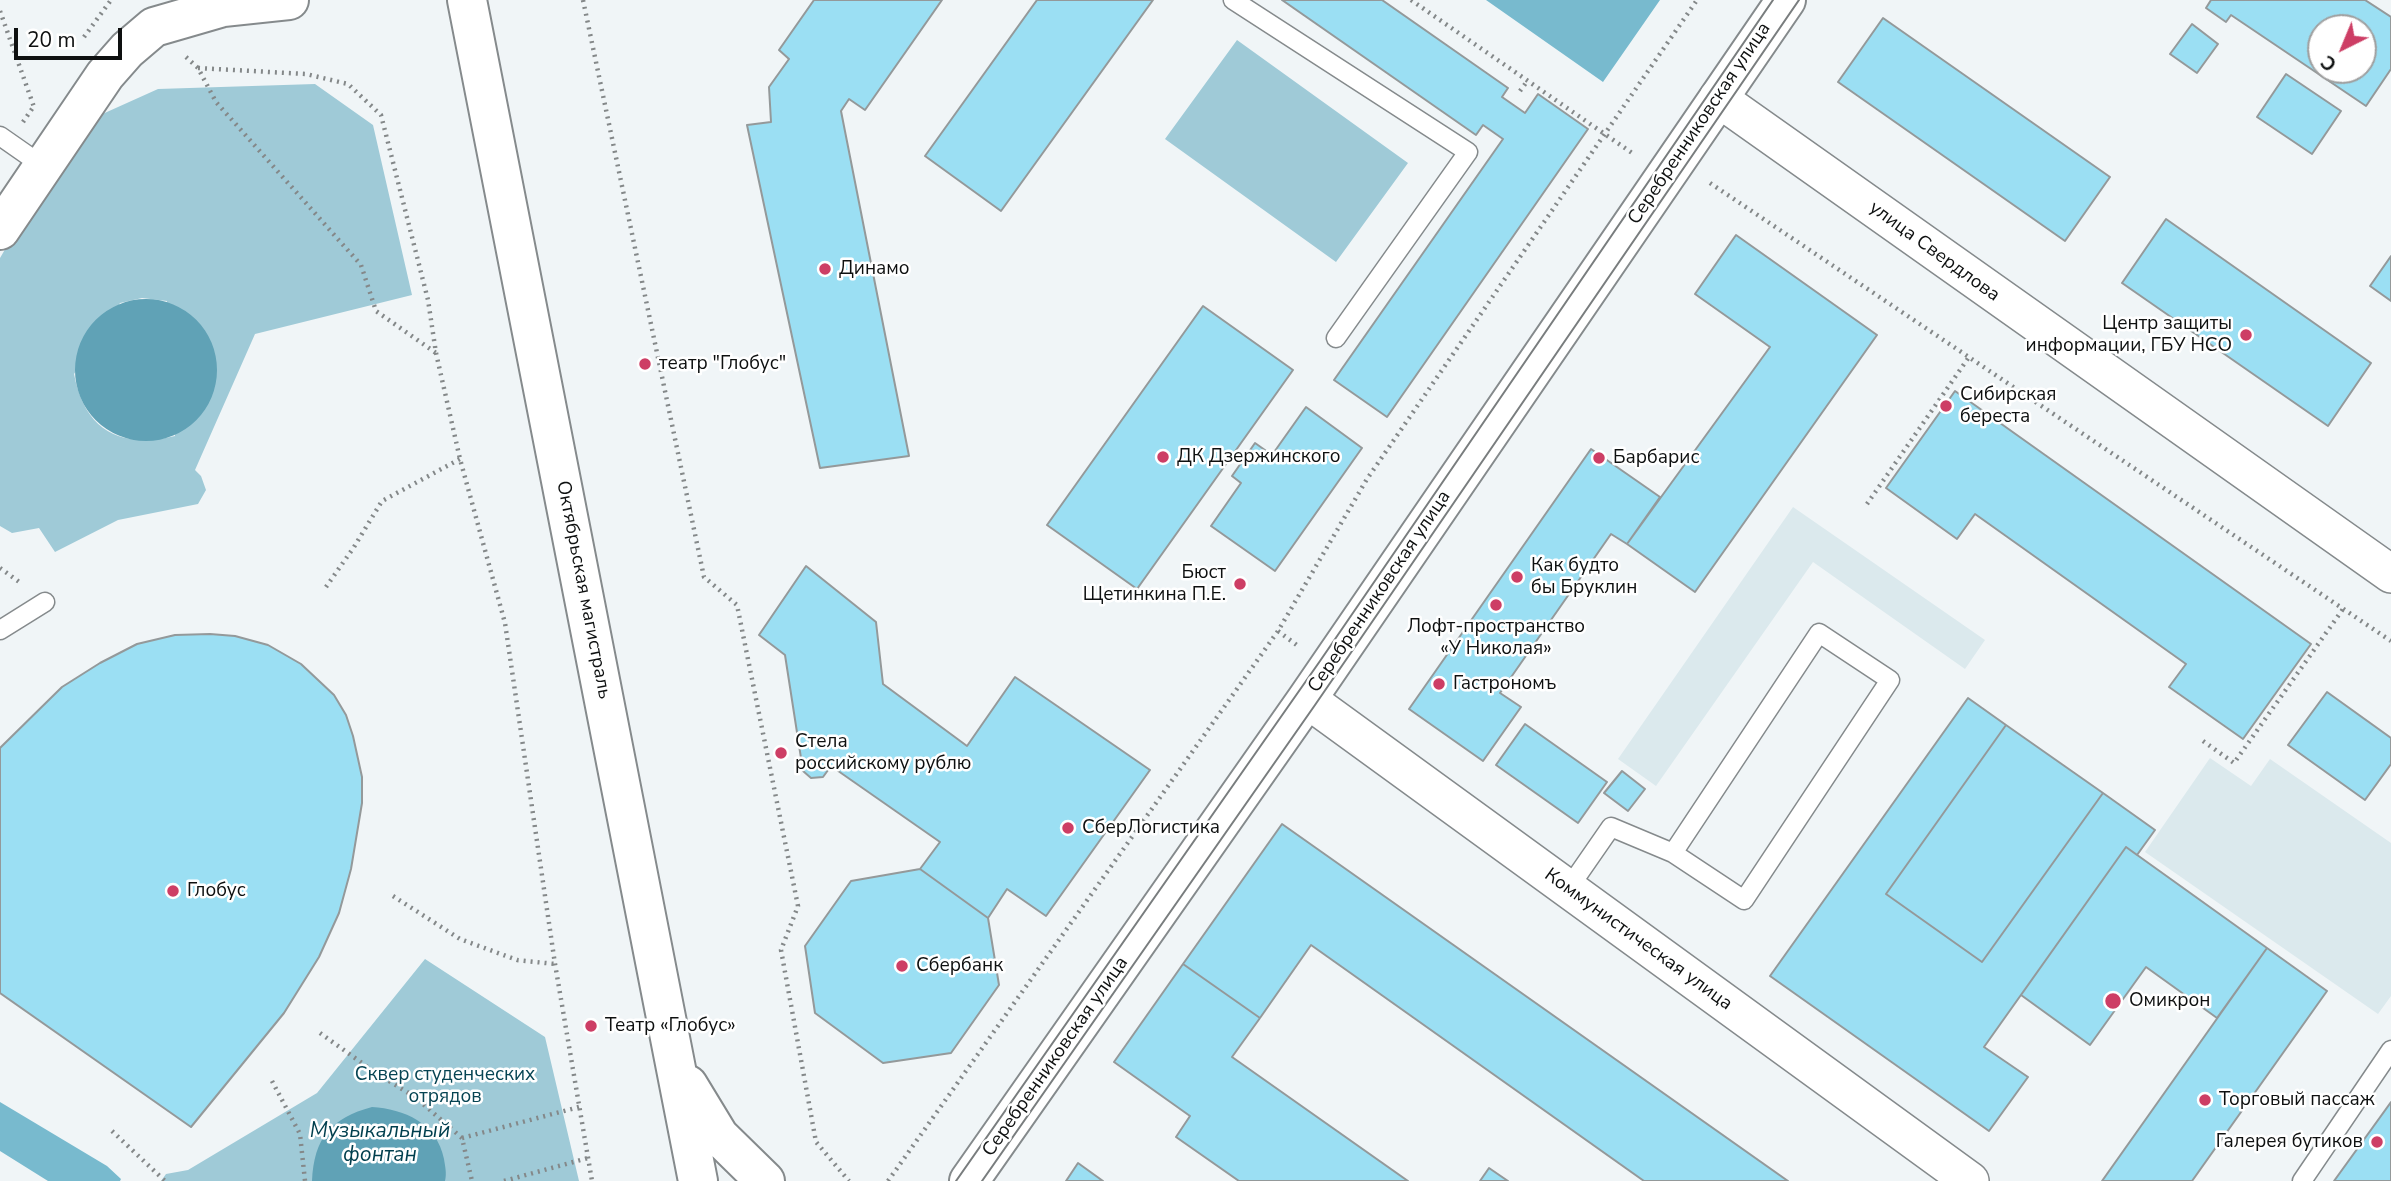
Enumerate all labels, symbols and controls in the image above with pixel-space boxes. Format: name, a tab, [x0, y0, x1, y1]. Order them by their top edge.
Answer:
scale bar	[18, 14, 126, 58]
north arrow	[2307, 14, 2377, 84]
street label: Серебренниковская улица	[1624, 19, 1776, 229]
text: 20 m	[27, 26, 76, 54]
text: С	[2315, 49, 2343, 77]
street label: улица Свердлова	[1864, 197, 2004, 307]
place label: Динамо	[839, 258, 910, 280]
marker: Динамо	[817, 261, 833, 277]
place label: Центр защиты информации, ГБУ НСО	[2026, 313, 2232, 357]
marker: Центр защиты информации, ГБУ НСО	[2238, 327, 2254, 343]
place label: театр "Глобус"	[659, 353, 786, 375]
marker: театр "Глобус"	[637, 356, 653, 372]
place label: Сибирская береста	[1960, 384, 2056, 428]
marker: Сибирская береста	[1938, 398, 1954, 414]
place label: ДК Дзержинского	[1177, 446, 1341, 468]
place label: Барбарис	[1613, 447, 1699, 469]
marker: ДК Дзержинского	[1155, 449, 1171, 465]
marker: Барбарис	[1591, 450, 1607, 466]
street label: Октябрьская магистраль	[551, 479, 615, 701]
street label: Серебренниковская улица	[1304, 487, 1456, 697]
place label: Как будто бы Бруклин	[1531, 555, 1637, 599]
place label: Бюст Щетинкина П.Е.	[1083, 562, 1226, 606]
marker: Как будто бы Бруклин	[1509, 569, 1525, 585]
marker: Бюст Щетинкина П.Е.	[1232, 576, 1248, 592]
marker: Лофт-пространство «У Николая»	[1488, 597, 1504, 613]
place label: Лофт-пространство «У Николая»	[1407, 616, 1585, 660]
place label: Гастрономъ	[1453, 673, 1556, 695]
marker: Гастрономъ	[1431, 676, 1447, 692]
place label: Стела российскому рублю	[795, 731, 971, 775]
marker: Стела российскому рублю	[773, 745, 789, 761]
place label: СберЛогистика	[1082, 817, 1220, 839]
marker: СберЛогистика	[1060, 820, 1076, 836]
street label: Коммунистическая улица	[1540, 864, 1736, 1016]
place label: Глобус	[187, 880, 246, 902]
marker: Глобус	[165, 883, 181, 899]
street label: Серебренниковская улица	[978, 953, 1134, 1161]
place label: Сбербанк	[916, 955, 1003, 977]
marker: Сбербанк	[894, 958, 910, 974]
place label: Омикрон	[2129, 990, 2210, 1012]
marker: Омикрон	[2103, 991, 2123, 1011]
place label: Театр «Глобус»	[605, 1015, 736, 1037]
marker: Театр «Глобус»	[583, 1018, 599, 1034]
park label: Сквер студенческих отрядов	[355, 1064, 535, 1108]
place label: Торговый пассаж	[2219, 1089, 2375, 1111]
marker: Торговый пассаж	[2197, 1092, 2213, 1108]
water label: Музыкальный фонтан	[310, 1119, 450, 1169]
place label: Галерея бутиков	[2216, 1131, 2363, 1153]
marker: Галерея бутиков	[2369, 1134, 2385, 1150]

